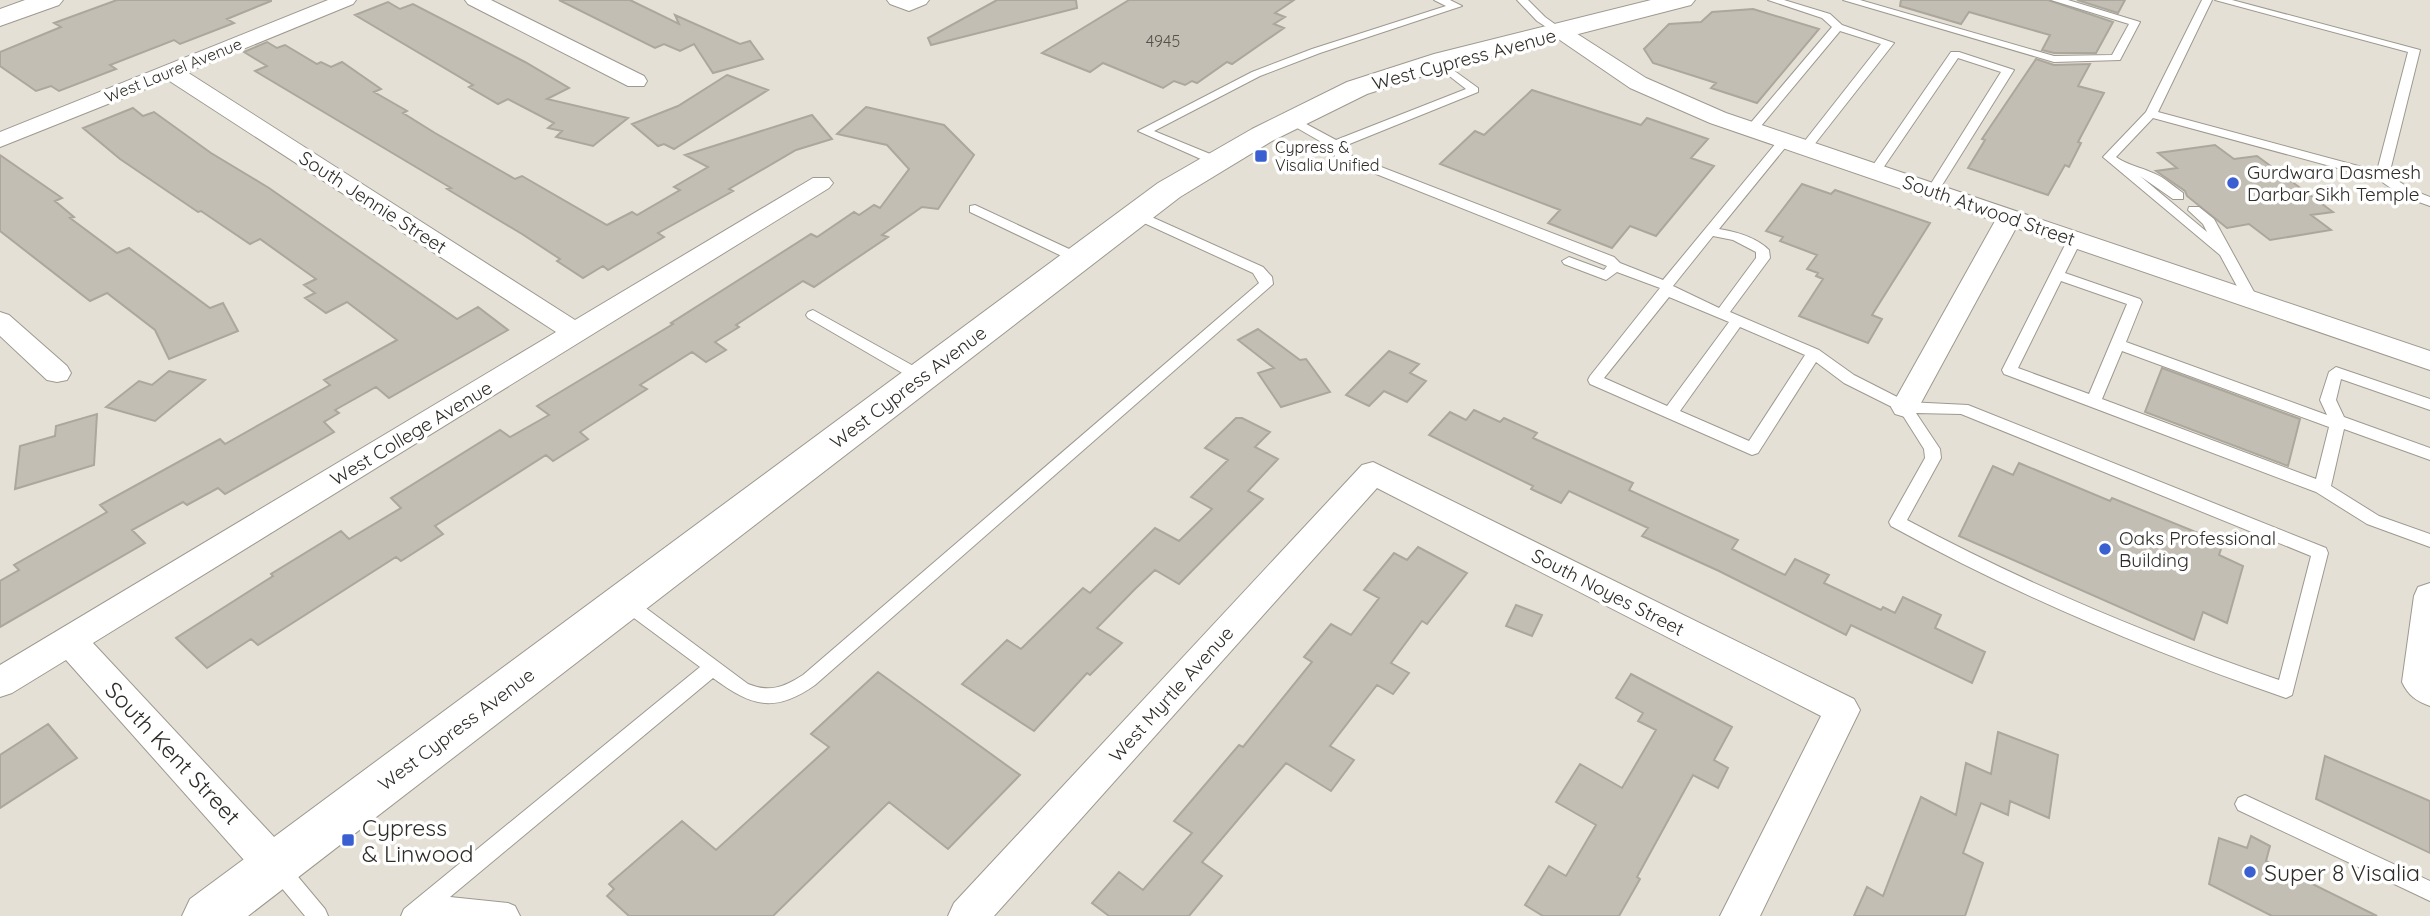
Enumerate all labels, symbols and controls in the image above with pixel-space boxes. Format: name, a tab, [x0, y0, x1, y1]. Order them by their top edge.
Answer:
street label: West Cypress Avenue	[1369, 23, 1559, 95]
house number: 4945	[1146, 31, 1180, 51]
street label: West Laurel Avenue	[101, 33, 245, 107]
place label: Cypress & Visalia Unified	[1275, 137, 1380, 175]
street label: South Jennie Street	[295, 145, 451, 259]
marker: Cypress & Visalia Unified	[1253, 148, 1269, 164]
place label: Gurdwara Dasmesh Darbar Sikh Temple	[2247, 160, 2421, 206]
street label: South Atwood Street	[1900, 169, 2078, 251]
marker: Gurdwara Dasmesh Darbar Sikh Temple	[2225, 175, 2241, 191]
street label: West Cypress Avenue	[825, 320, 991, 454]
street label: West College Avenue	[326, 375, 496, 491]
place label: Oaks Professional Building	[2119, 526, 2276, 572]
marker: Oaks Professional Building	[2097, 541, 2113, 557]
street label: South Noyes Street	[1528, 543, 1688, 641]
street label: West Myrtle Avenue	[1104, 621, 1238, 767]
street label: West Cypress Avenue	[373, 662, 539, 796]
street label: South Kent Street	[99, 675, 247, 831]
place label: Cypress & Linwood	[362, 813, 473, 868]
marker: Cypress & Linwood	[340, 832, 356, 848]
place label: Super 8 Visalia	[2264, 858, 2420, 887]
marker: Super 8 Visalia	[2242, 864, 2258, 880]

